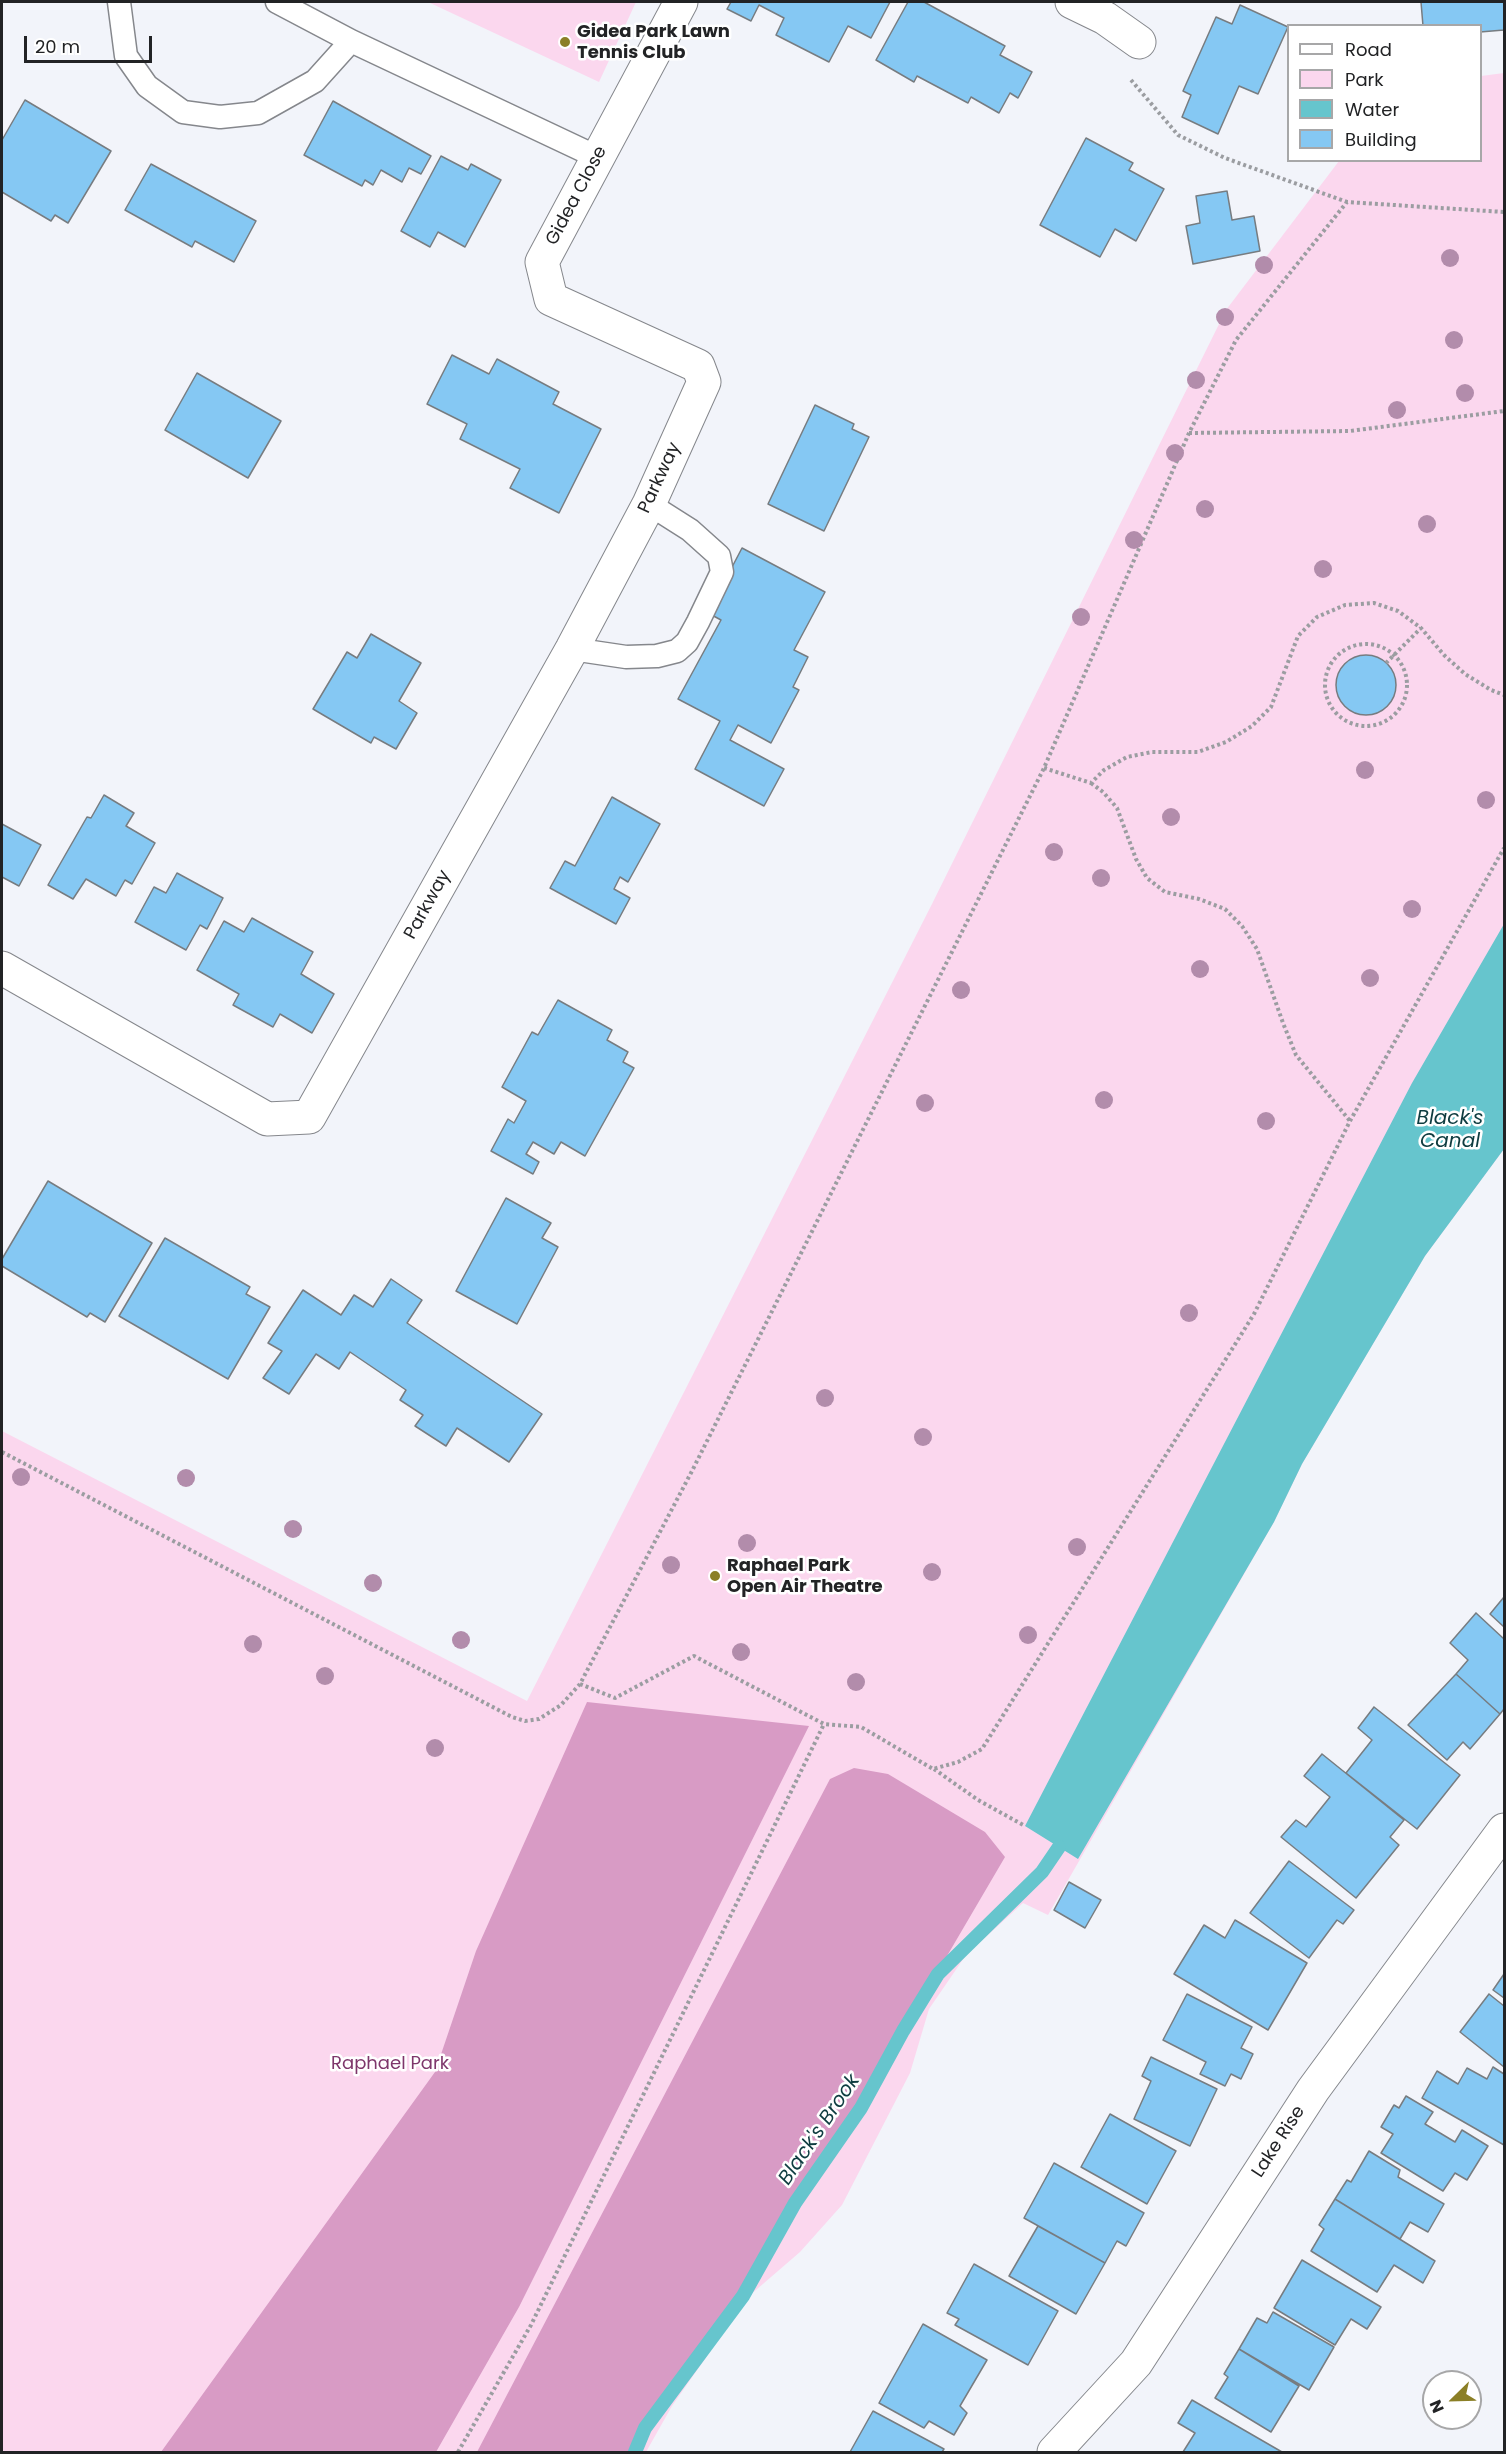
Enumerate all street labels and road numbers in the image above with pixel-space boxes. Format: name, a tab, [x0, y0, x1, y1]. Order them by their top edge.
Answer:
street label: Gidea Close	[542, 143, 612, 249]
street label: Parkway	[634, 439, 686, 517]
street label: Parkway	[400, 867, 456, 943]
street label: Lake Rise	[1248, 2102, 1310, 2182]

